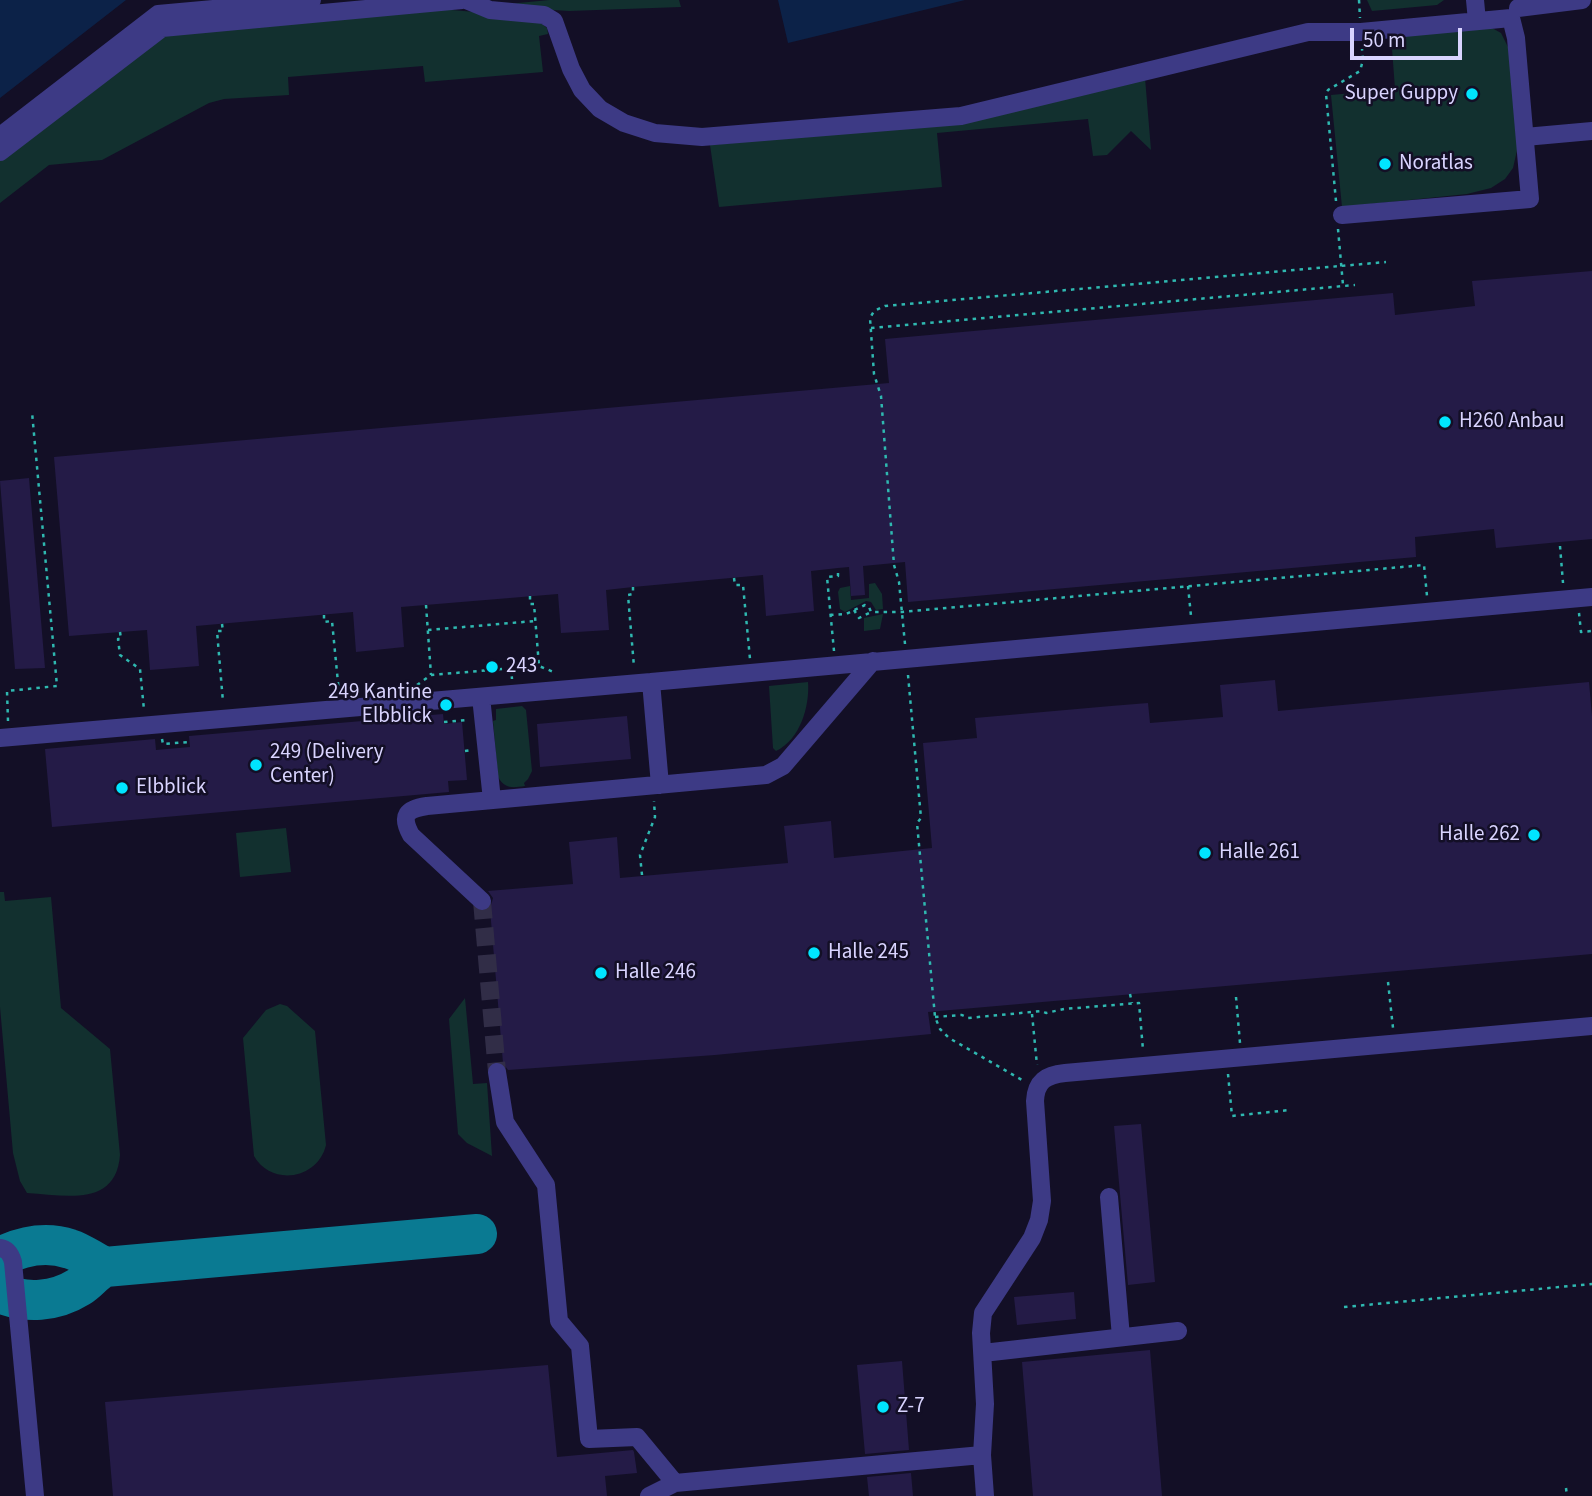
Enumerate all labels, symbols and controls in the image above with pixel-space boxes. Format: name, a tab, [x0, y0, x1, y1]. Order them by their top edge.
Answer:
scale bar	[1354, 14, 1466, 58]
text: 50 m	[1363, 25, 1405, 55]
place label: Super Guppy	[1344, 81, 1458, 107]
marker: Super Guppy	[1464, 86, 1480, 102]
place label: Noratlas	[1399, 151, 1473, 177]
marker: Noratlas	[1377, 156, 1393, 172]
place label: H260 Anbau	[1459, 409, 1564, 435]
marker: H260 Anbau	[1437, 414, 1453, 430]
place label: 243	[506, 654, 537, 680]
marker: 243	[484, 659, 500, 675]
place label: 249 Kantine Elbblick	[328, 680, 432, 730]
marker: 249 Kantine Elbblick	[438, 697, 454, 713]
place label: 249 (Delivery Center)	[270, 740, 383, 790]
marker: 249 (Delivery Center)	[248, 757, 264, 773]
place label: Elbblick	[136, 775, 206, 801]
marker: Elbblick	[114, 780, 130, 796]
place label: Halle 262	[1439, 822, 1520, 848]
marker: Halle 262	[1526, 827, 1542, 843]
place label: Halle 261	[1219, 840, 1300, 866]
marker: Halle 261	[1197, 845, 1213, 861]
place label: Halle 245	[828, 940, 909, 966]
marker: Halle 245	[806, 945, 822, 961]
place label: Halle 246	[615, 960, 696, 986]
marker: Halle 246	[593, 965, 609, 981]
place label: Z-7	[897, 1394, 925, 1420]
marker: Z-7	[875, 1399, 891, 1415]

